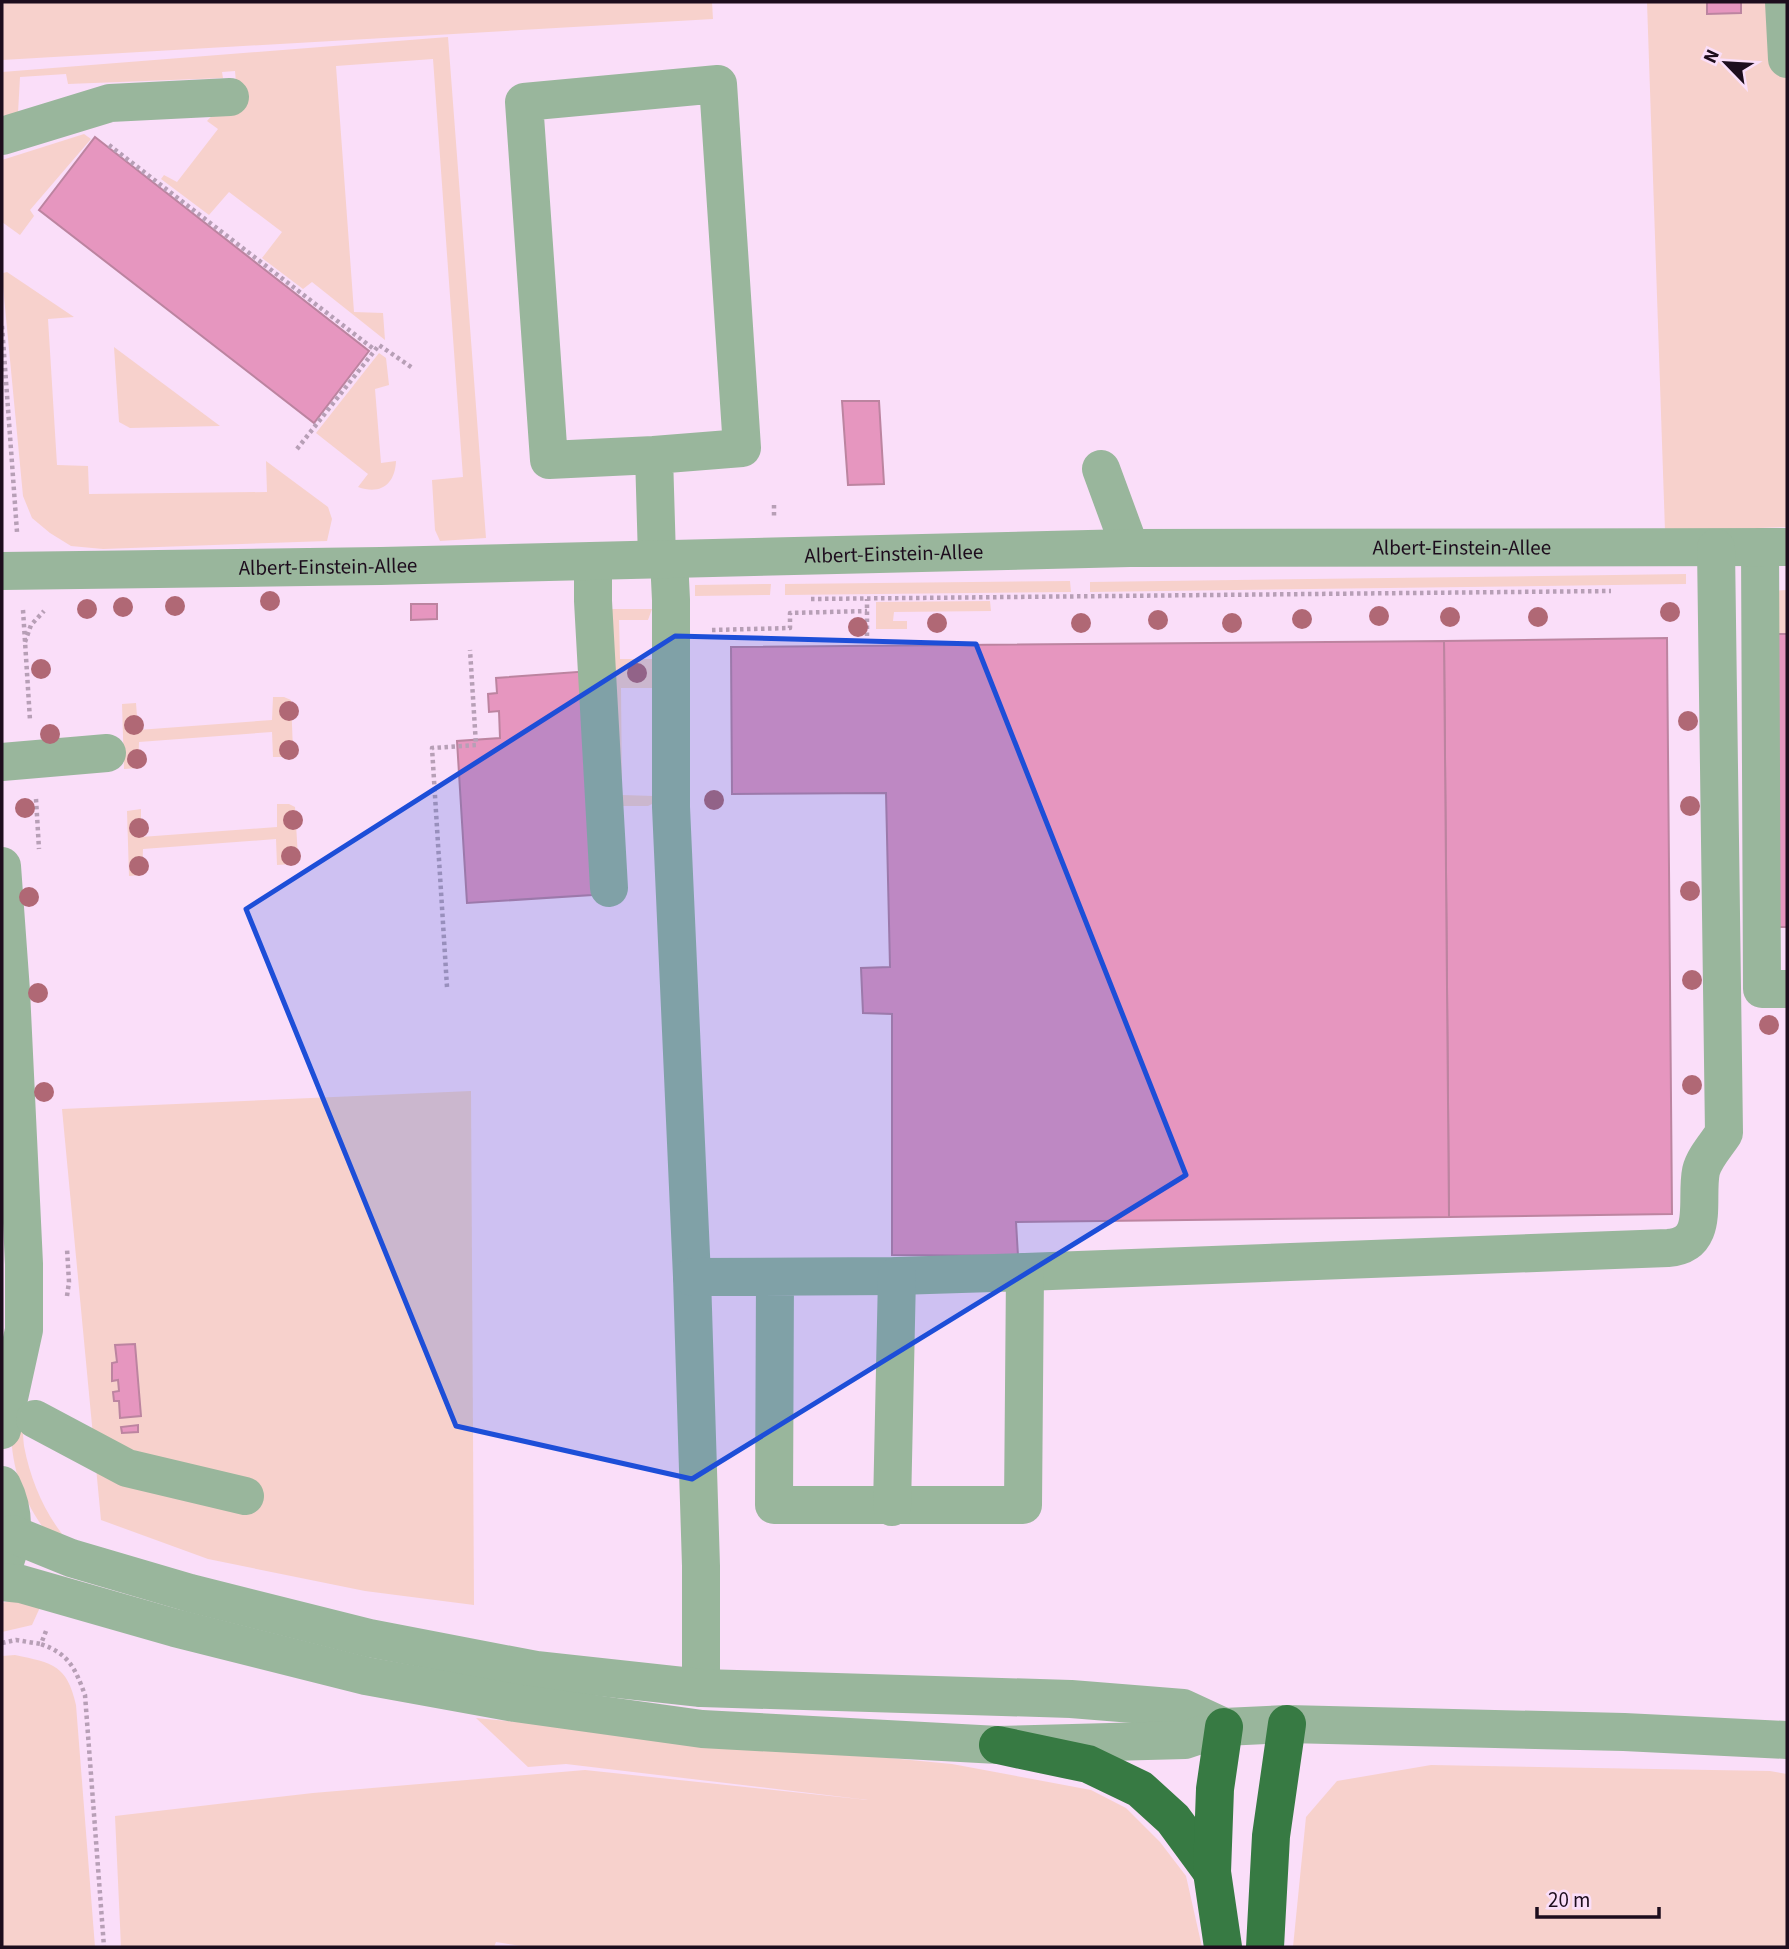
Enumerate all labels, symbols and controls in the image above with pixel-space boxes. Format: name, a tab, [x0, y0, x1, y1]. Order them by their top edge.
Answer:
north arrow	[1691, 28, 1761, 98]
text: N	[1697, 45, 1727, 68]
street label: Albert-Einstein-Allee	[1372, 532, 1551, 563]
street label: Albert-Einstein-Allee	[804, 537, 984, 571]
street label: Albert-Einstein-Allee	[238, 550, 418, 583]
scale bar	[1537, 1876, 1660, 1920]
text: 20 m	[1548, 1885, 1590, 1915]

